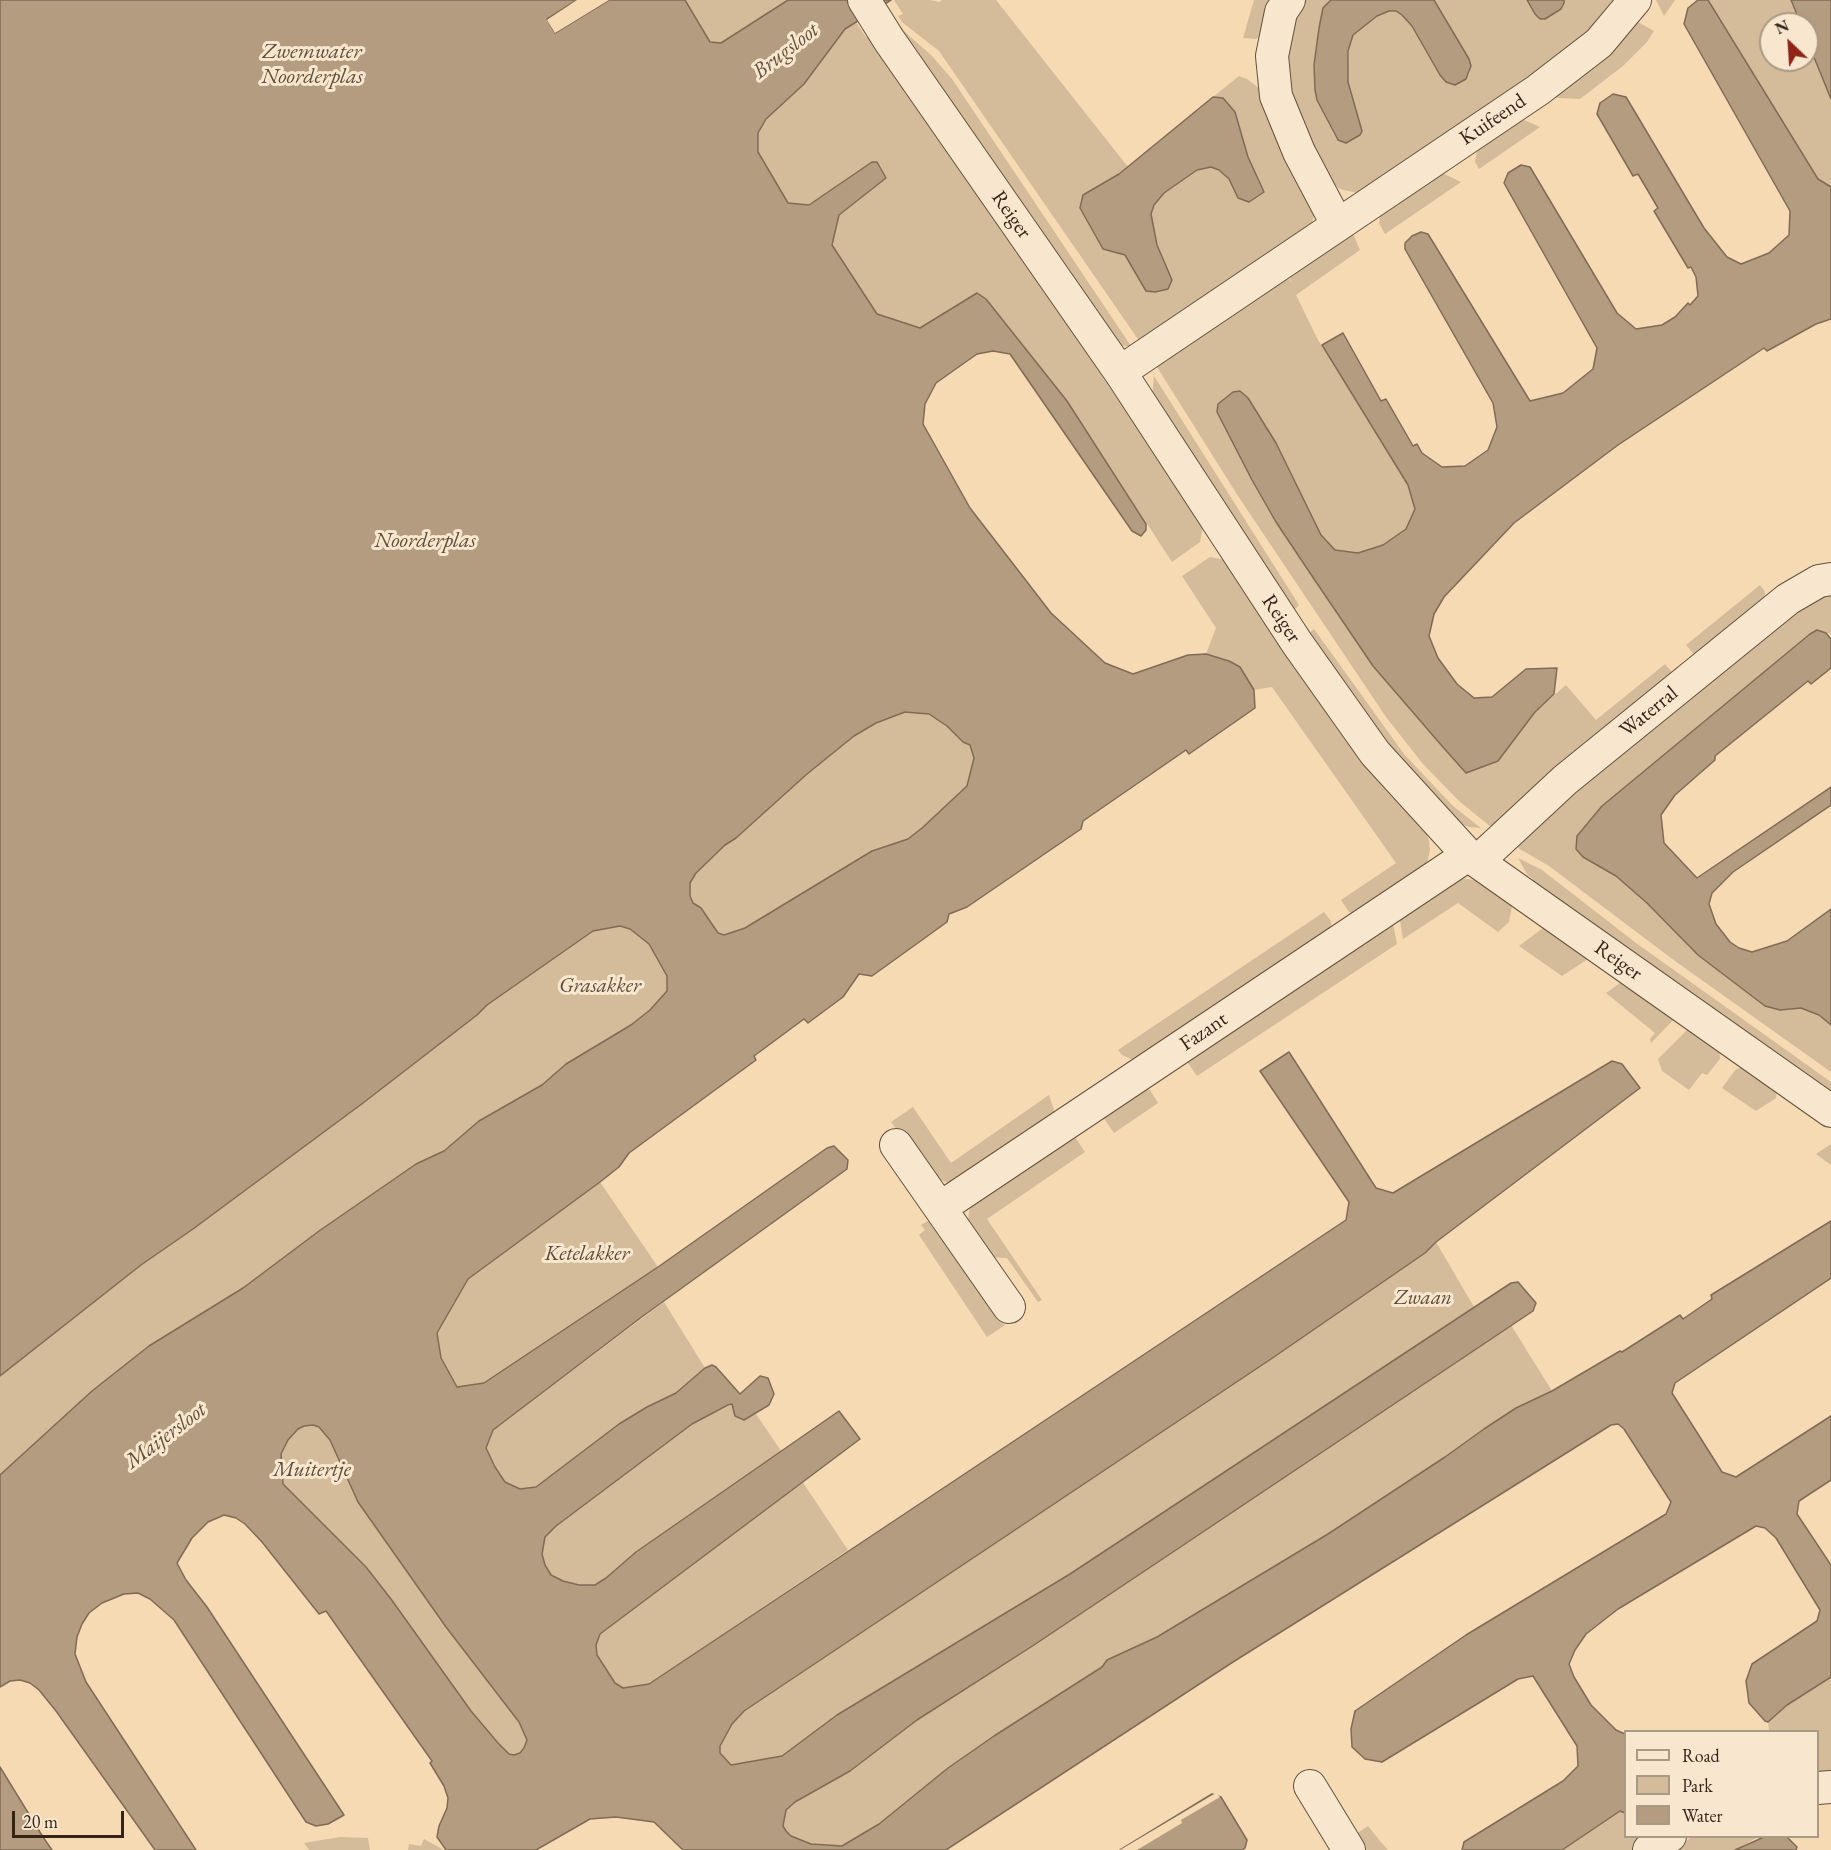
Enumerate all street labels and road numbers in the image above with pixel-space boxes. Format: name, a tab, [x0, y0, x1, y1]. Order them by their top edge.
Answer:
street label: Kuifeend	[1455, 89, 1531, 151]
street label: Reiger	[986, 186, 1036, 244]
street label: Reiger	[1256, 590, 1306, 648]
street label: Waterral	[1615, 681, 1683, 743]
street label: Reiger	[1589, 936, 1647, 986]
street label: Fazant	[1175, 1007, 1233, 1057]

